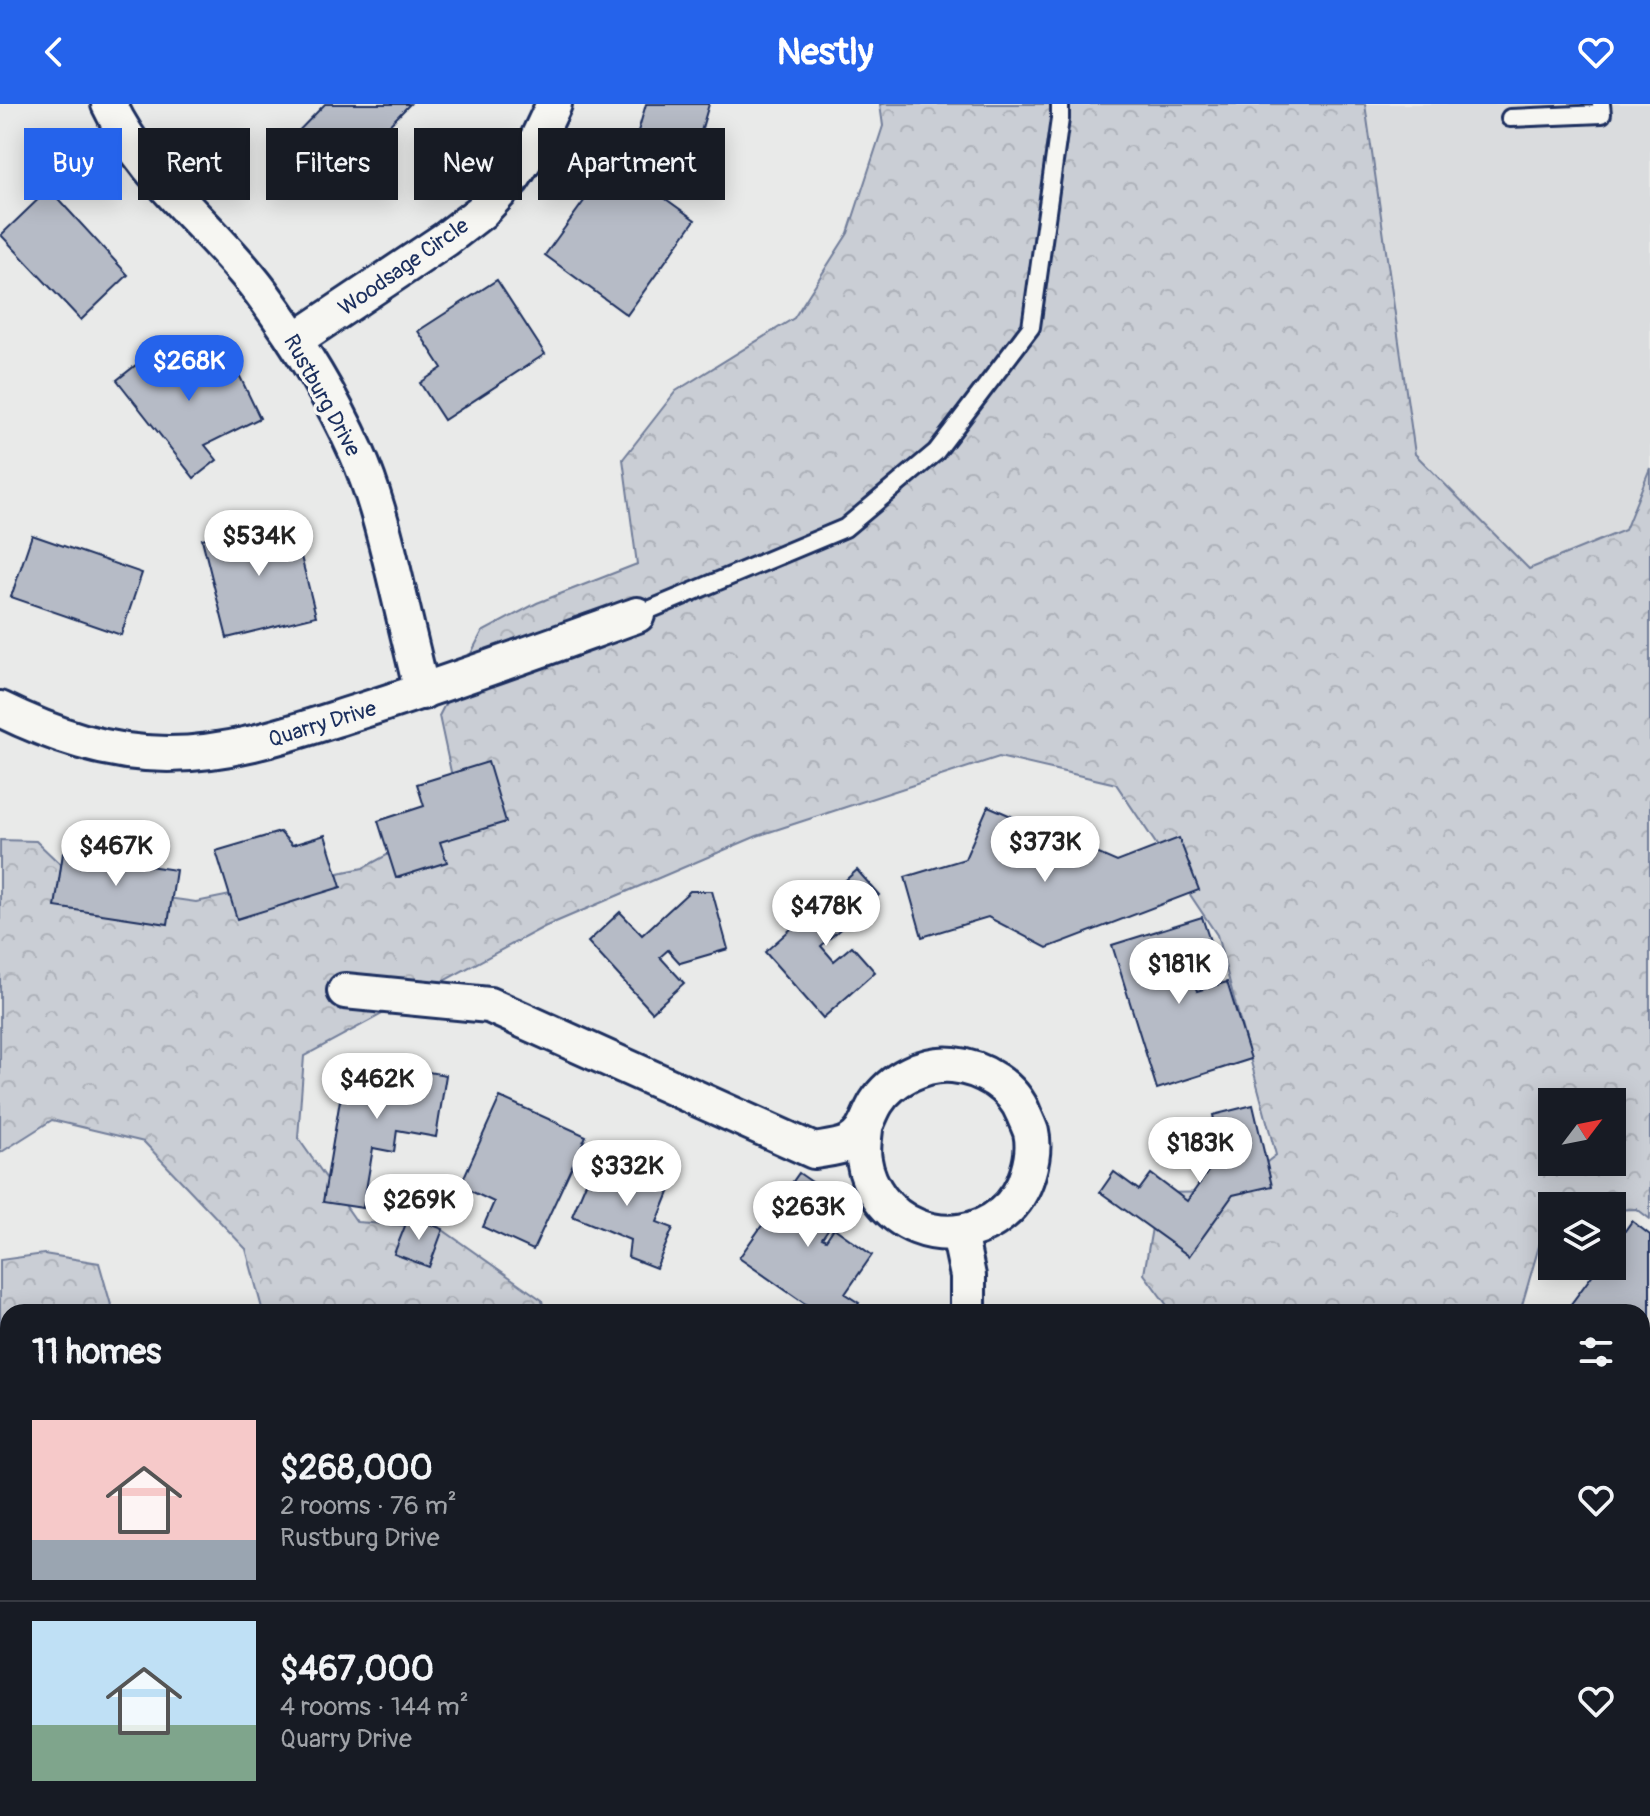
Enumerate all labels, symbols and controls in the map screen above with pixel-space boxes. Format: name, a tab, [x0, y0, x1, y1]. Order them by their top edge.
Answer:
icon: back	[32, 30, 76, 74]
text: Nestly	[777, 30, 873, 75]
icon: heart	[1574, 30, 1618, 74]
chip: Buy	[24, 128, 122, 200]
chip: Rent	[138, 128, 250, 200]
chip: Filters	[266, 128, 398, 200]
chip: New	[414, 128, 522, 200]
chip: Apartment	[538, 128, 725, 200]
street label: Woodsage Circle	[333, 212, 474, 322]
street label: Rustburg Drive	[277, 330, 367, 461]
pin: $268K	[133, 335, 245, 403]
text: $268K	[153, 345, 225, 377]
pin: $534K	[203, 510, 315, 578]
text: $534K	[222, 520, 296, 552]
street label: Quarry Drive	[265, 694, 380, 754]
pin: $373K	[989, 816, 1101, 884]
pin: $467K	[60, 820, 172, 888]
text: $373K	[1009, 826, 1081, 858]
text: $467K	[79, 830, 153, 862]
pin: $478K	[770, 880, 882, 948]
text: $478K	[790, 890, 862, 922]
pin: $181K	[1123, 938, 1235, 1006]
text: $181K	[1147, 948, 1211, 980]
pin: $462K	[321, 1053, 433, 1121]
text: $462K	[340, 1063, 414, 1095]
north arrow	[1538, 1088, 1626, 1176]
map controls	[1538, 1088, 1626, 1280]
pin: $183K	[1144, 1117, 1256, 1185]
text: $183K	[1166, 1127, 1234, 1159]
pin: $332K	[571, 1140, 683, 1208]
text: $332K	[590, 1150, 664, 1182]
pin: $269K	[363, 1174, 475, 1242]
pin: $263K	[752, 1181, 864, 1249]
text: $269K	[383, 1184, 455, 1216]
text: $263K	[771, 1191, 845, 1223]
button: layers	[1538, 1192, 1626, 1280]
icon: filters	[1574, 1330, 1618, 1374]
text: 11 homes	[32, 1331, 161, 1374]
text: $268,000	[280, 1447, 433, 1490]
icon: home	[96, 1452, 192, 1548]
icon: heart	[1574, 1478, 1618, 1522]
text: 2 rooms · 76 m²	[280, 1490, 457, 1522]
text: Rustburg Drive	[280, 1522, 440, 1554]
text: $467,000	[280, 1648, 434, 1691]
icon: home	[96, 1653, 192, 1749]
icon: heart	[1574, 1679, 1618, 1723]
text: 4 rooms · 144 m²	[280, 1691, 469, 1723]
text: Quarry Drive	[280, 1723, 412, 1755]

